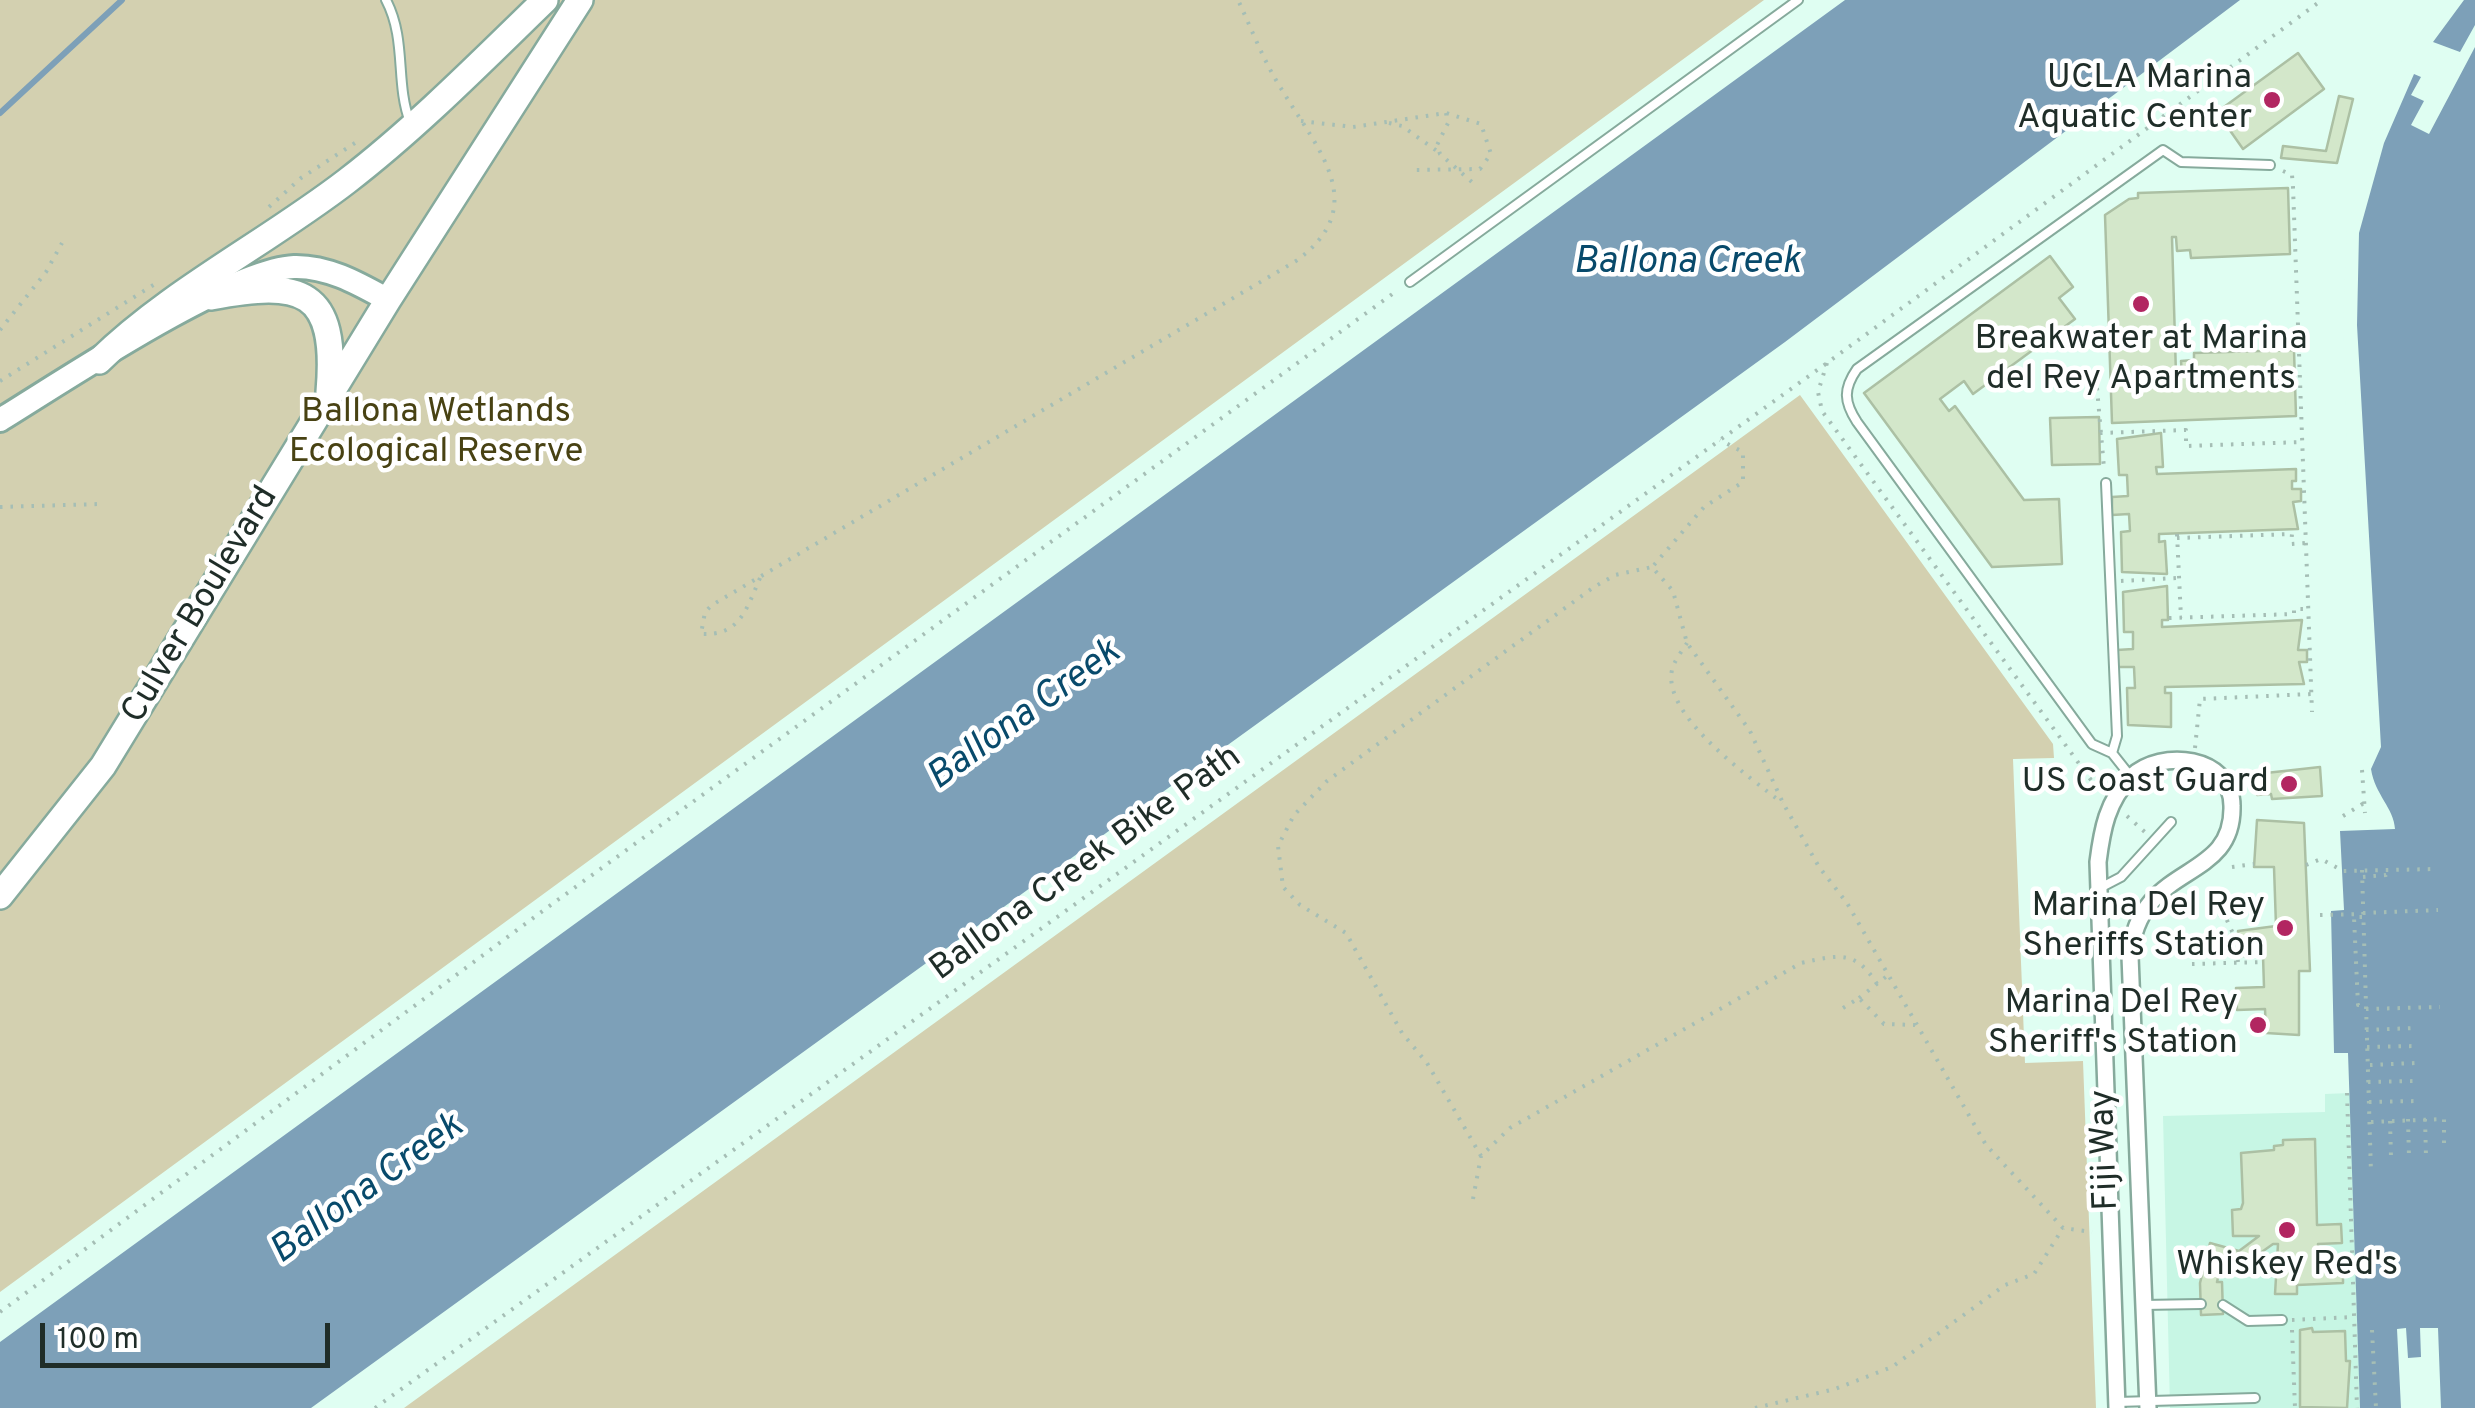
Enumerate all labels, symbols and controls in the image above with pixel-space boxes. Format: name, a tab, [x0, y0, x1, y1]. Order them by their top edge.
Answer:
place label: UCLA Marina Aquatic Center	[2017, 59, 2252, 141]
marker: UCLA Marina Aquatic Center	[2261, 89, 2283, 111]
water label: Ballona Creek	[1573, 241, 1801, 287]
marker: Breakwater at Marina del Rey Apartments	[2130, 293, 2152, 315]
place label: Breakwater at Marina del Rey Apartments	[1974, 320, 2308, 402]
park label: Ballona Wetlands Ecological Reserve	[289, 393, 583, 475]
street label: Culver Boulevard	[115, 480, 289, 732]
water label: Ballona Creek	[920, 632, 1130, 802]
street label: Ballona Creek Bike Path	[923, 738, 1251, 992]
place label: US Coast Guard	[2022, 763, 2269, 805]
marker: US Coast Guard	[2278, 773, 2300, 795]
place label: Marina Del Rey Sheriffs Station	[2022, 887, 2265, 969]
marker: Marina Del Rey Sheriffs Station	[2274, 917, 2296, 939]
place label: Marina Del Rey Sheriff's Station	[1988, 984, 2238, 1066]
marker: Marina Del Rey Sheriff's Station	[2247, 1014, 2269, 1036]
street label: Fiji Way	[2084, 1089, 2130, 1211]
water label: Ballona Creek	[263, 1106, 473, 1276]
marker: Whiskey Red's	[2276, 1219, 2298, 1241]
place label: Whiskey Red's	[2176, 1246, 2398, 1288]
scale bar	[45, 1303, 335, 1365]
text: 100 m	[57, 1322, 139, 1359]

